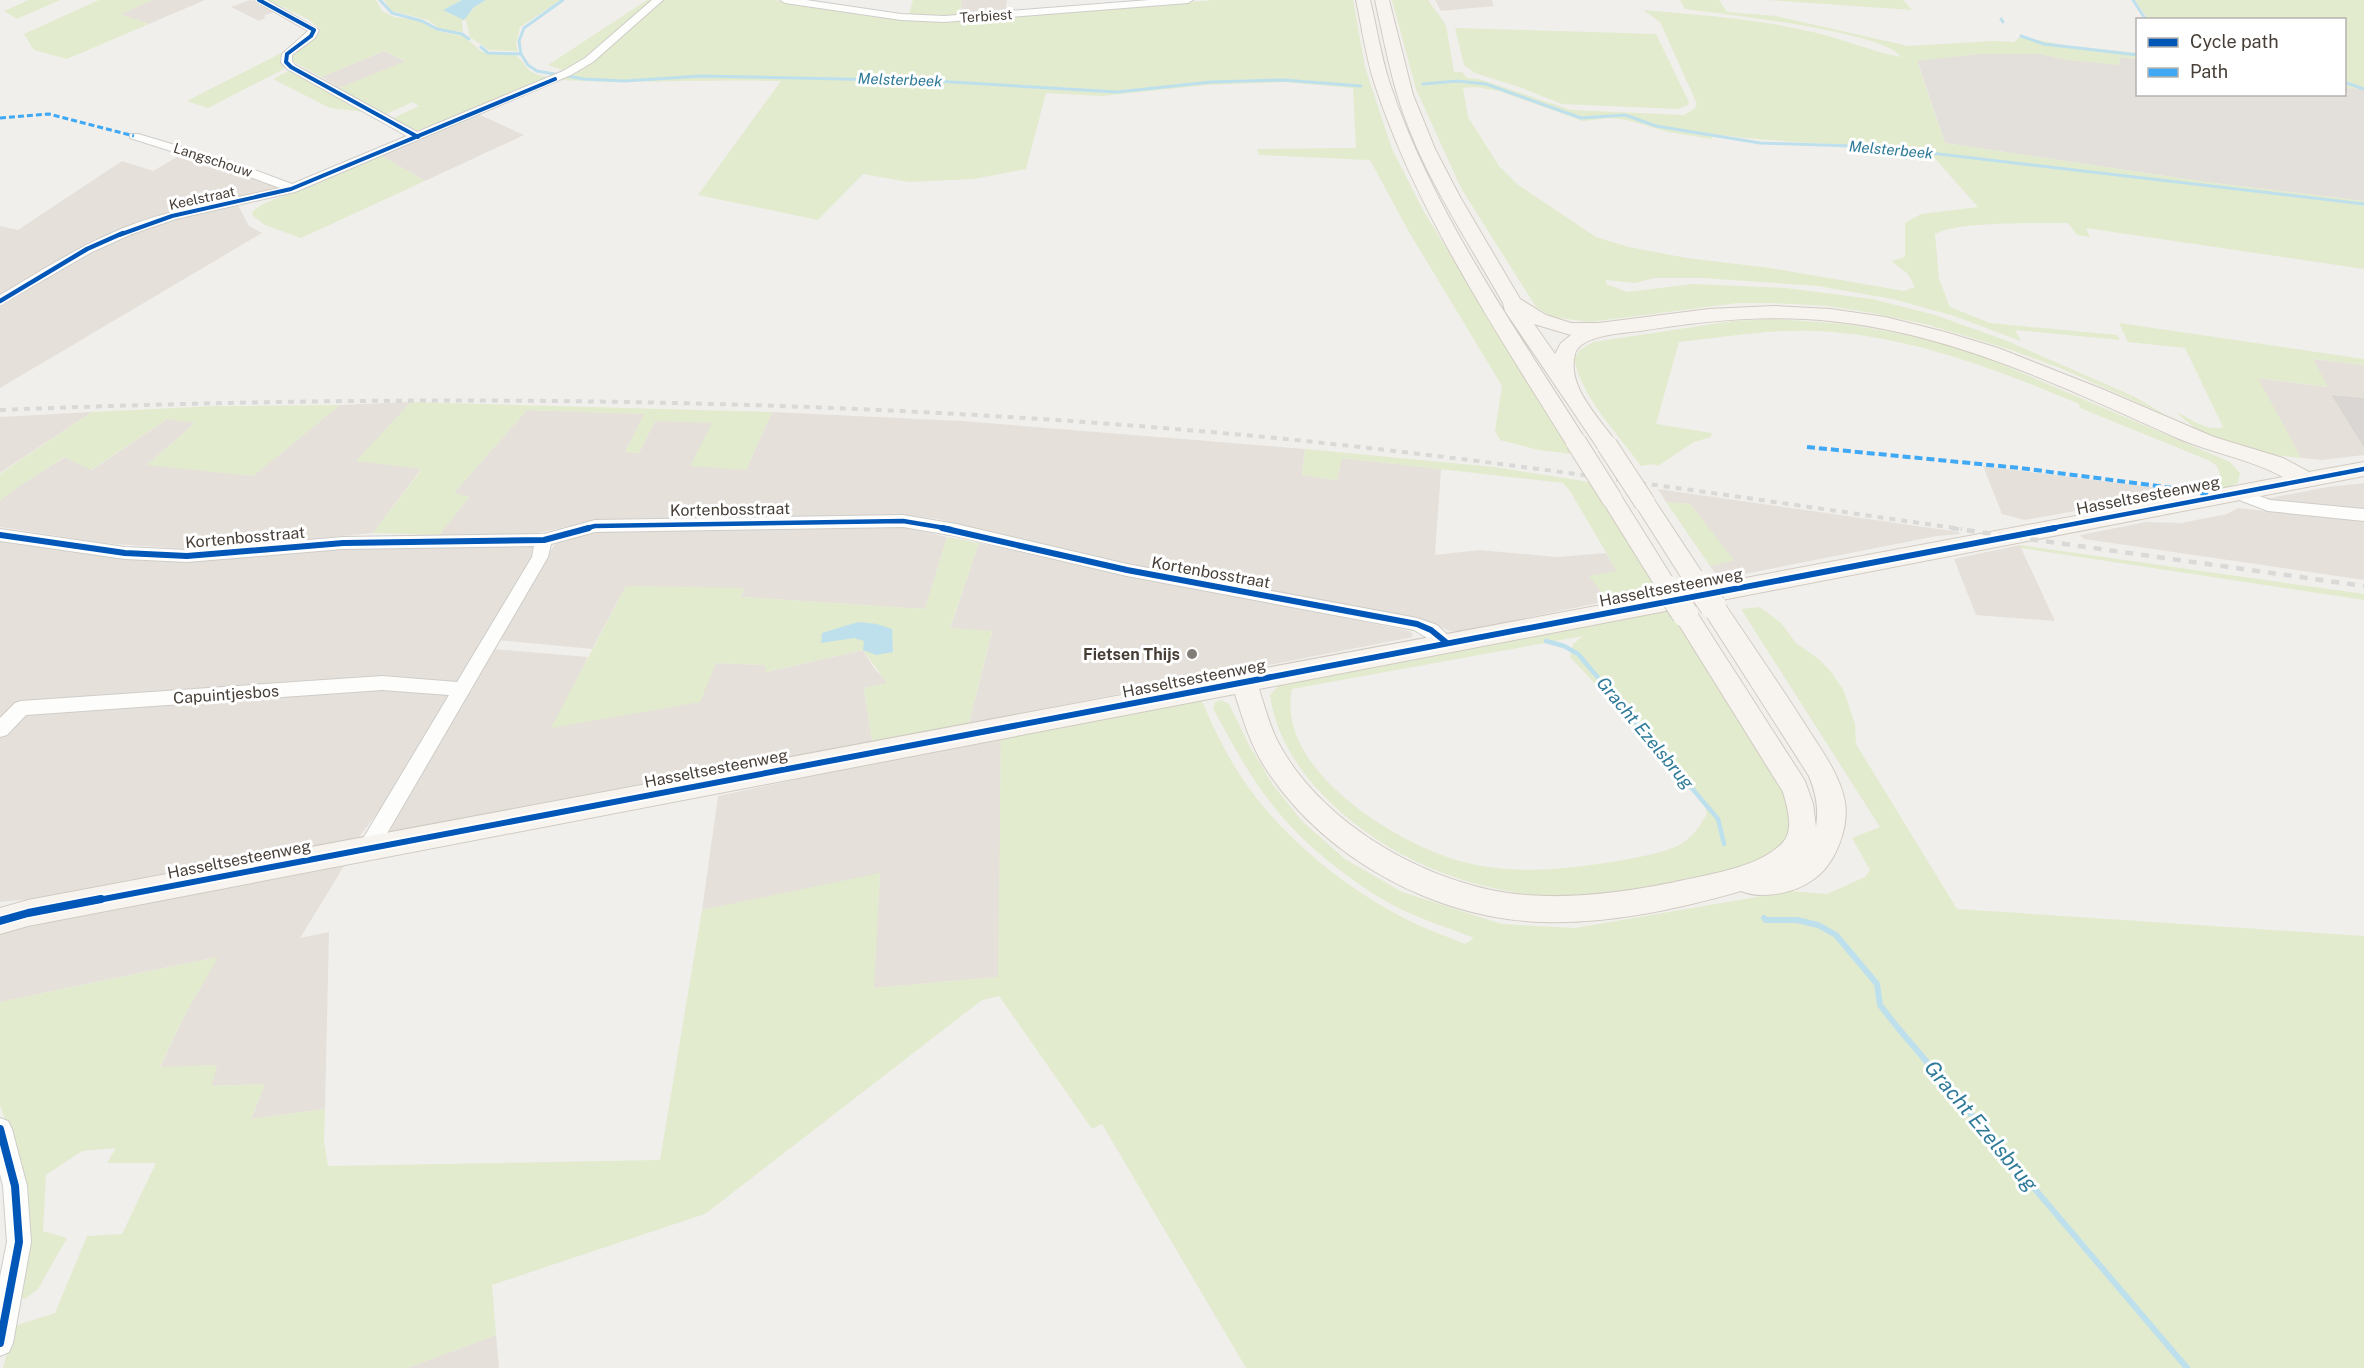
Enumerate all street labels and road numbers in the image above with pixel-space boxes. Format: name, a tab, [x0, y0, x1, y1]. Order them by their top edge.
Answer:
street label: Terbiest	[959, 6, 1013, 26]
street label: Langschouw	[172, 140, 254, 180]
street label: Keelstraat	[167, 183, 237, 213]
street label: Hasseltsesteenweg	[2075, 472, 2222, 519]
street label: Kortenbosstraat	[670, 499, 790, 520]
street label: Kortenbosstraat	[184, 523, 306, 552]
street label: Kortenbosstraat	[1150, 553, 1272, 592]
street label: Hasseltsesteenweg	[1598, 564, 1745, 611]
street label: Hasseltsesteenweg	[1121, 655, 1268, 702]
street label: Capuintjesbos	[173, 681, 280, 708]
street label: Hasseltsesteenweg	[643, 745, 790, 792]
street label: Hasseltsesteenweg	[166, 836, 313, 883]

